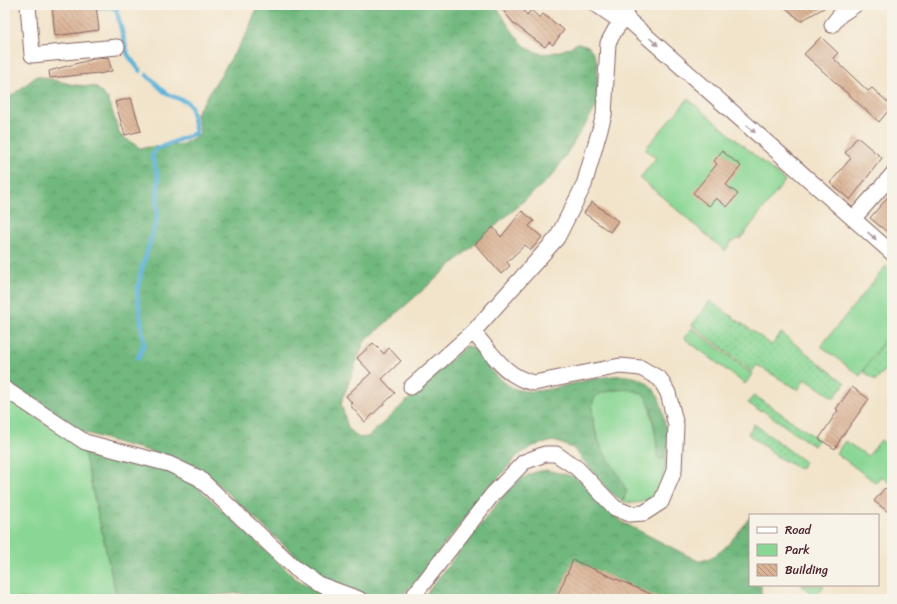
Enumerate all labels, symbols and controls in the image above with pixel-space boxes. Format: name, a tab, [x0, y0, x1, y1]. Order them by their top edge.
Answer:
one-way arrow	[649, 38, 659, 47]
one-way arrow	[746, 124, 756, 133]
one-way arrow	[867, 231, 878, 240]
legend	[749, 514, 879, 586]
text: Road	[785, 519, 812, 541]
text: Park	[785, 539, 810, 561]
text: Building	[785, 559, 828, 581]

